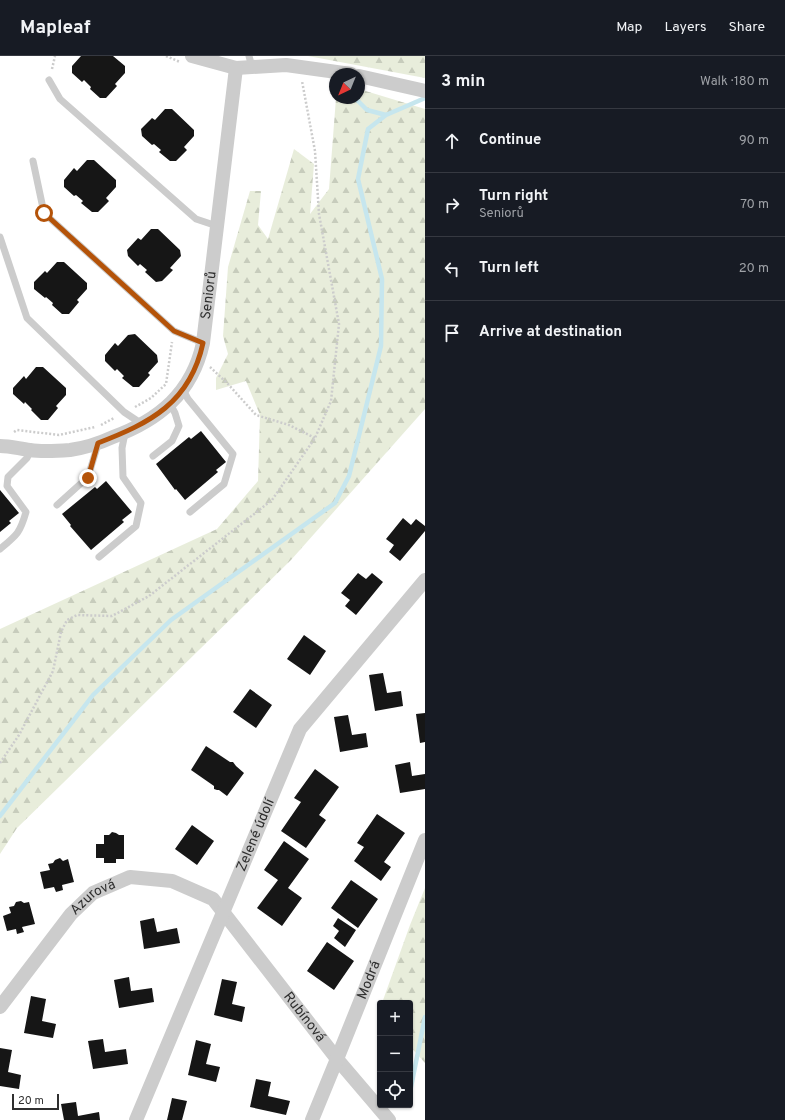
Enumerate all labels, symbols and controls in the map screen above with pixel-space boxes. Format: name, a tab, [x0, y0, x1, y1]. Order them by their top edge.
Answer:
text: Mapleaf	[20, 16, 91, 40]
text: Map	[616, 19, 642, 36]
text: Layers	[664, 19, 706, 36]
text: Share	[728, 19, 765, 36]
north arrow	[329, 68, 365, 104]
text: 3 min	[441, 71, 485, 93]
text: Walk · 180 m	[700, 74, 769, 90]
icon: ahead	[441, 130, 463, 152]
text: Continue	[479, 131, 541, 150]
text: 90 m	[739, 133, 769, 149]
text: Turn right	[479, 187, 548, 206]
icon: right	[441, 194, 463, 216]
text: 70 m	[740, 197, 769, 213]
route start	[35, 204, 53, 222]
text: Seniorů	[479, 206, 524, 222]
icon: left	[441, 258, 463, 280]
text: Turn left	[479, 259, 539, 278]
text: 20 m	[739, 261, 769, 277]
street label: Seniorů	[197, 270, 220, 320]
icon: arrive	[441, 322, 463, 344]
text: Arrive at destination	[479, 323, 622, 342]
route end	[79, 469, 97, 487]
street label: Zelené údolí	[233, 795, 279, 874]
street label: Azurová	[67, 876, 118, 919]
street label: Modrá	[353, 958, 384, 1002]
street label: Rubínová	[280, 989, 329, 1045]
map controls	[377, 1000, 413, 1108]
button: +	[377, 1000, 413, 1036]
button: −	[377, 1036, 413, 1072]
button: locate	[377, 1072, 413, 1108]
scale bar	[12, 1092, 59, 1111]
text: 20 m	[18, 1094, 44, 1108]

